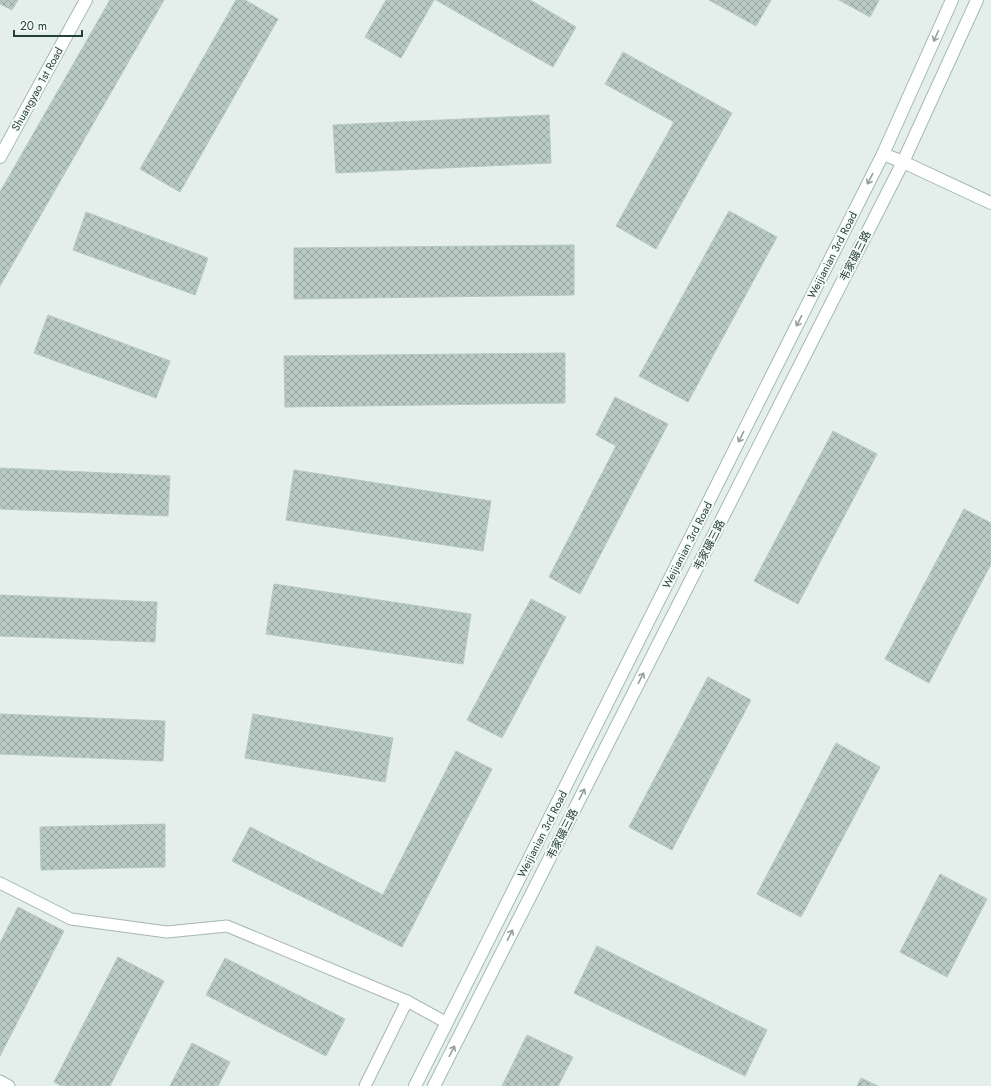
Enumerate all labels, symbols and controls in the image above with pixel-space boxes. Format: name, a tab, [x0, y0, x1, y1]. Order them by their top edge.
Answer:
scale bar	[14, 12, 82, 38]
text: 20 m	[20, 17, 47, 35]
one-way arrow	[932, 29, 939, 41]
street label: Shuangyao 1st Road	[7, 44, 67, 134]
one-way arrow	[866, 173, 873, 185]
street label: Weijianian 3rd Road	[803, 209, 861, 301]
street label: 韦家碾三路	[835, 228, 875, 284]
one-way arrow	[795, 314, 802, 326]
one-way arrow	[737, 431, 744, 443]
street label: Weijianian 3rd Road	[658, 499, 716, 591]
street label: 韦家碾三路	[689, 517, 729, 573]
one-way arrow	[638, 673, 645, 685]
street label: Weijianian 3rd Road	[513, 788, 571, 880]
one-way arrow	[579, 789, 586, 801]
street label: 韦家碾三路	[542, 806, 582, 862]
one-way arrow	[507, 930, 515, 942]
one-way arrow	[448, 1045, 456, 1057]

